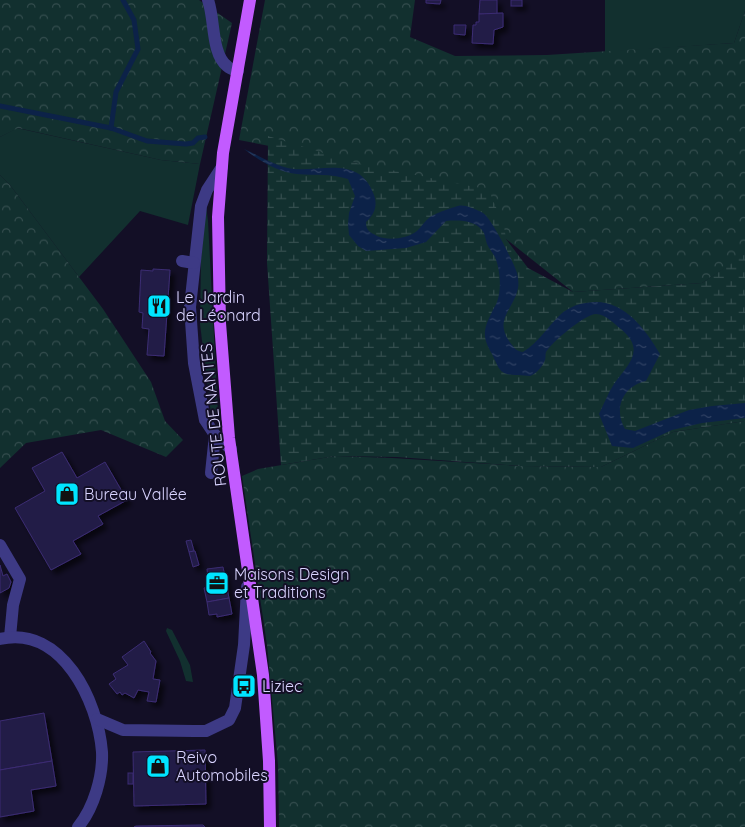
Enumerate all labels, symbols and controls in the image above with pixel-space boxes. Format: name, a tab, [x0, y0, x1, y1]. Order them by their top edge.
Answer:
place label: Le Jardin de Léonard	[176, 287, 261, 325]
restaurant icon: Le Jardin de Léonard	[146, 293, 172, 319]
street label: ROUTE DE NANTES	[196, 342, 230, 488]
shop icon: Bureau Vallée	[54, 481, 80, 507]
place label: Bureau Vallée	[84, 484, 187, 504]
place label: Maisons Design et Traditions	[234, 564, 349, 602]
office icon: Maisons Design et Traditions	[204, 570, 230, 596]
bus stop icon: Liziec	[231, 673, 257, 699]
place label: Liziec	[262, 676, 302, 696]
place label: Reivo Automobiles	[176, 747, 268, 785]
shop icon: Reivo Automobiles	[145, 753, 171, 779]

